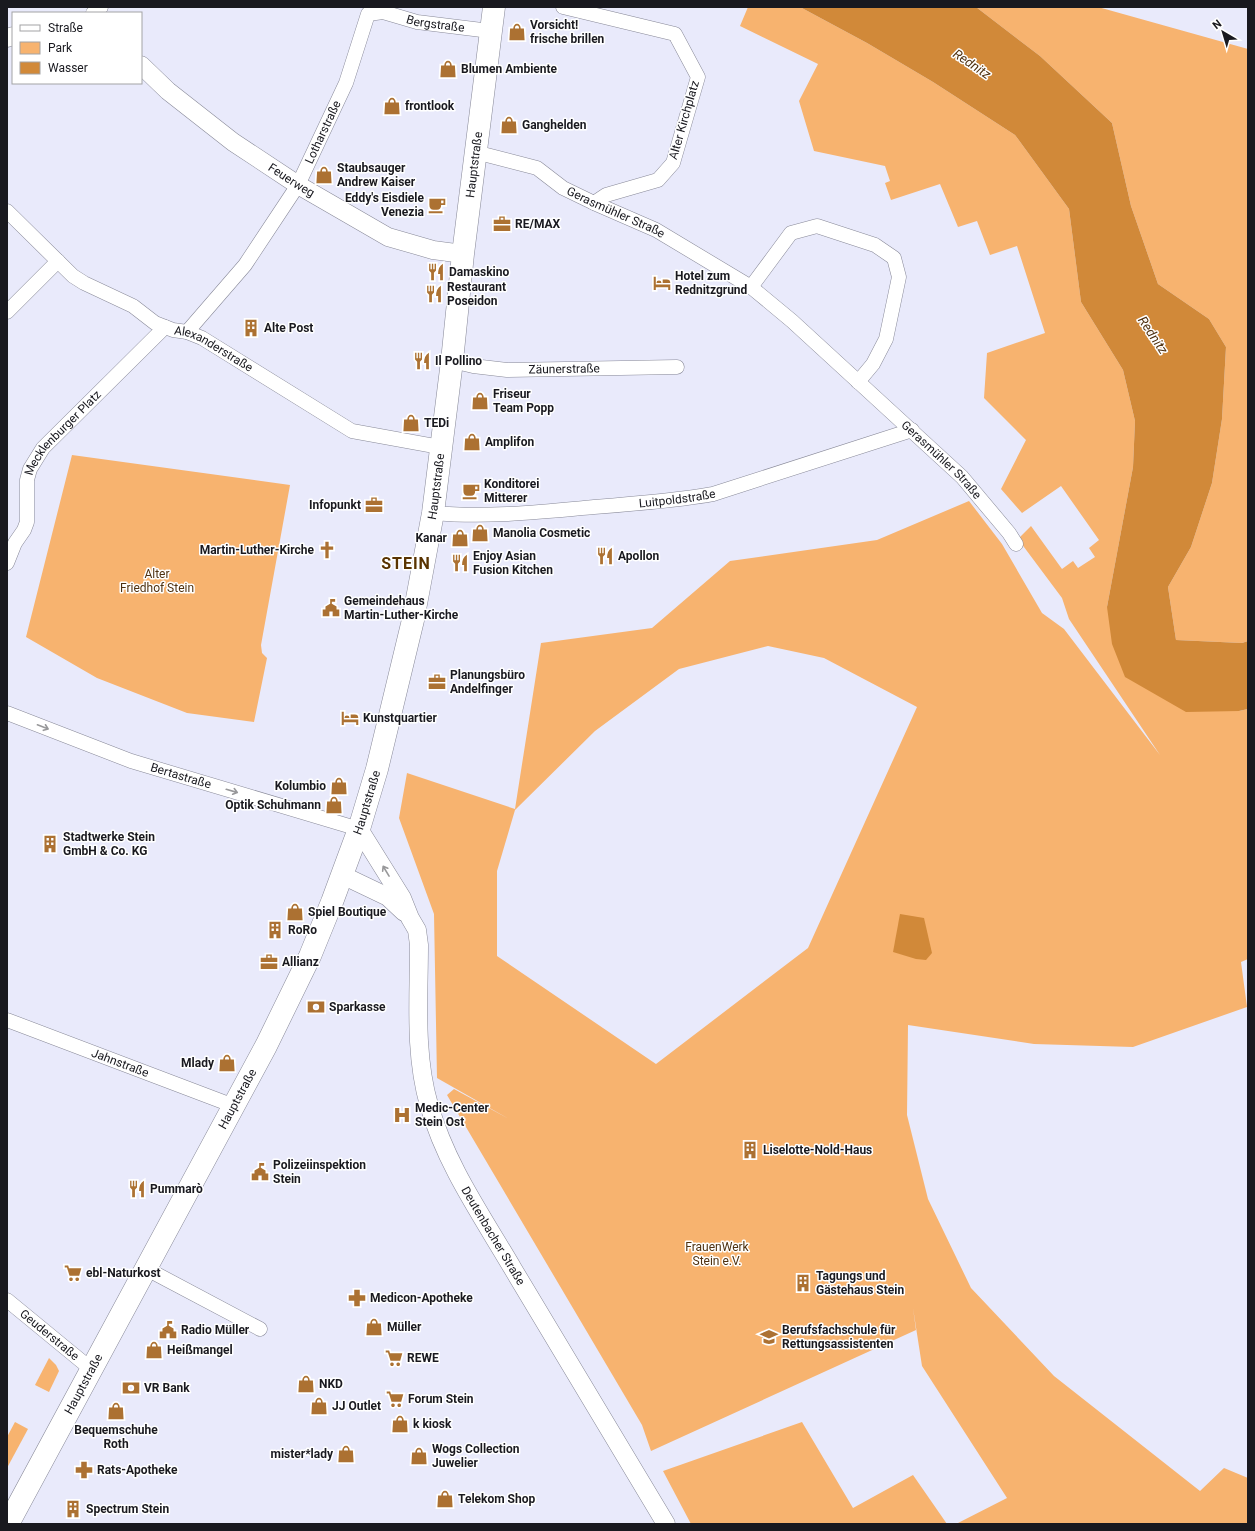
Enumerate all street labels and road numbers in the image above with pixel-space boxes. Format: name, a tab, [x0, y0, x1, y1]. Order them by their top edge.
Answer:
street label: Bergstraße	[405, 12, 465, 35]
street label: Alter Kirchplatz	[666, 79, 702, 161]
street label: Lotharstraße	[302, 98, 344, 166]
street label: Hauptstraße	[463, 131, 485, 199]
street label: Feuerweg	[266, 160, 317, 200]
street label: Gerasmühler Straße	[565, 184, 668, 241]
street label: Alexanderstraße	[173, 323, 255, 375]
street label: Zäunerstraße	[528, 361, 600, 377]
street label: Mecklenburger Platz	[22, 387, 104, 477]
street label: Gerasmühler Straße	[898, 418, 984, 502]
street label: Hauptstraße	[425, 453, 447, 521]
street label: Luitpoldstraße	[638, 487, 717, 510]
street label: Bertastraße	[149, 760, 213, 792]
street label: Hauptstraße	[350, 769, 383, 837]
street label: Jahnstraße	[89, 1046, 151, 1080]
street label: Hauptstraße	[215, 1066, 259, 1132]
street label: Deutenbacher Straße	[458, 1184, 528, 1288]
street label: Geuderstraße	[17, 1307, 82, 1363]
street label: Hauptstraße	[62, 1352, 105, 1417]

